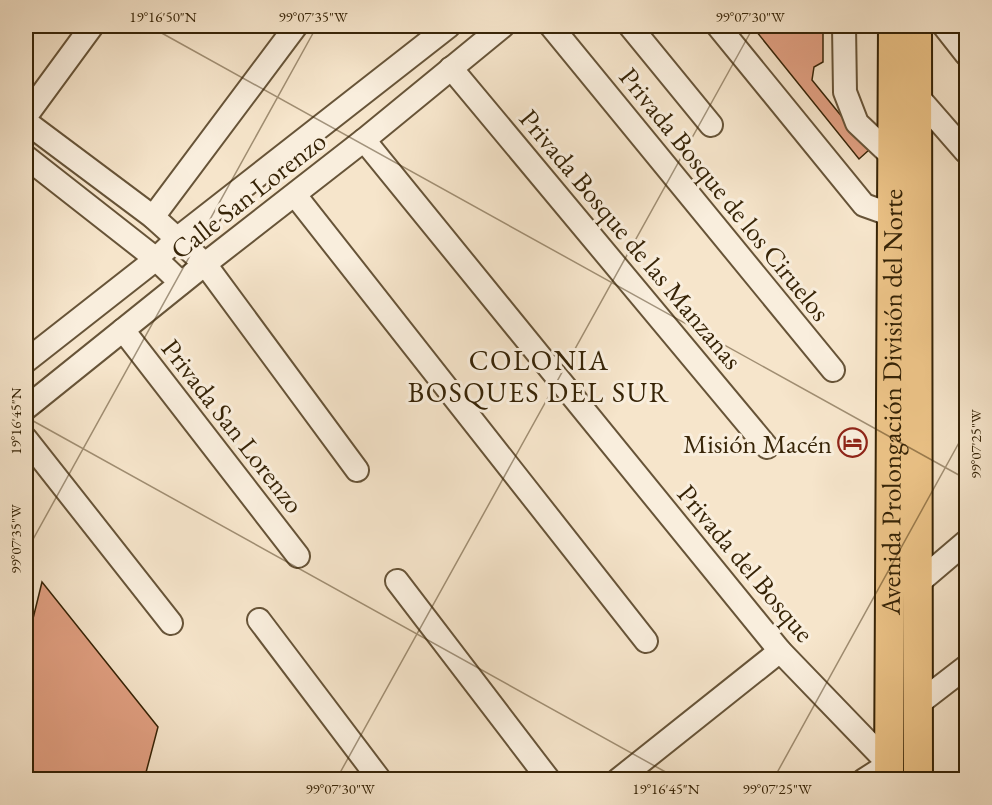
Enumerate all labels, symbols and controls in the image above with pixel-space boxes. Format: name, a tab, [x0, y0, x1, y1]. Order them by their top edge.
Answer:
text: 19°16'50"N	[129, 7, 197, 26]
text: 99°07'35"W	[278, 7, 348, 26]
text: 99°07'30"W	[715, 7, 785, 26]
street label: Privada Bosque de los Ciruelos	[612, 60, 838, 328]
street label: Privada Bosque de las Manzanas	[512, 102, 750, 376]
street label: Calle San Lorenzo	[163, 123, 333, 267]
street label: Avenida Prolongación División del Norte	[872, 189, 910, 616]
street label: Privada San Lorenzo	[154, 332, 312, 520]
district label: COLONIA BOSQUES DEL SUR	[408, 342, 670, 410]
text: 19°16'45"N	[6, 387, 25, 455]
text: 99°07'25"W	[966, 409, 985, 479]
place label: Misión Macén	[683, 426, 832, 461]
hotel icon: Misión Macén	[837, 427, 869, 459]
street label: Privada del Bosque	[670, 477, 822, 649]
text: 99°07'35"W	[6, 504, 25, 574]
text: 99°07'30"W	[305, 779, 375, 798]
text: 19°16'45"N	[632, 779, 700, 798]
text: 99°07'25"W	[742, 779, 812, 798]

